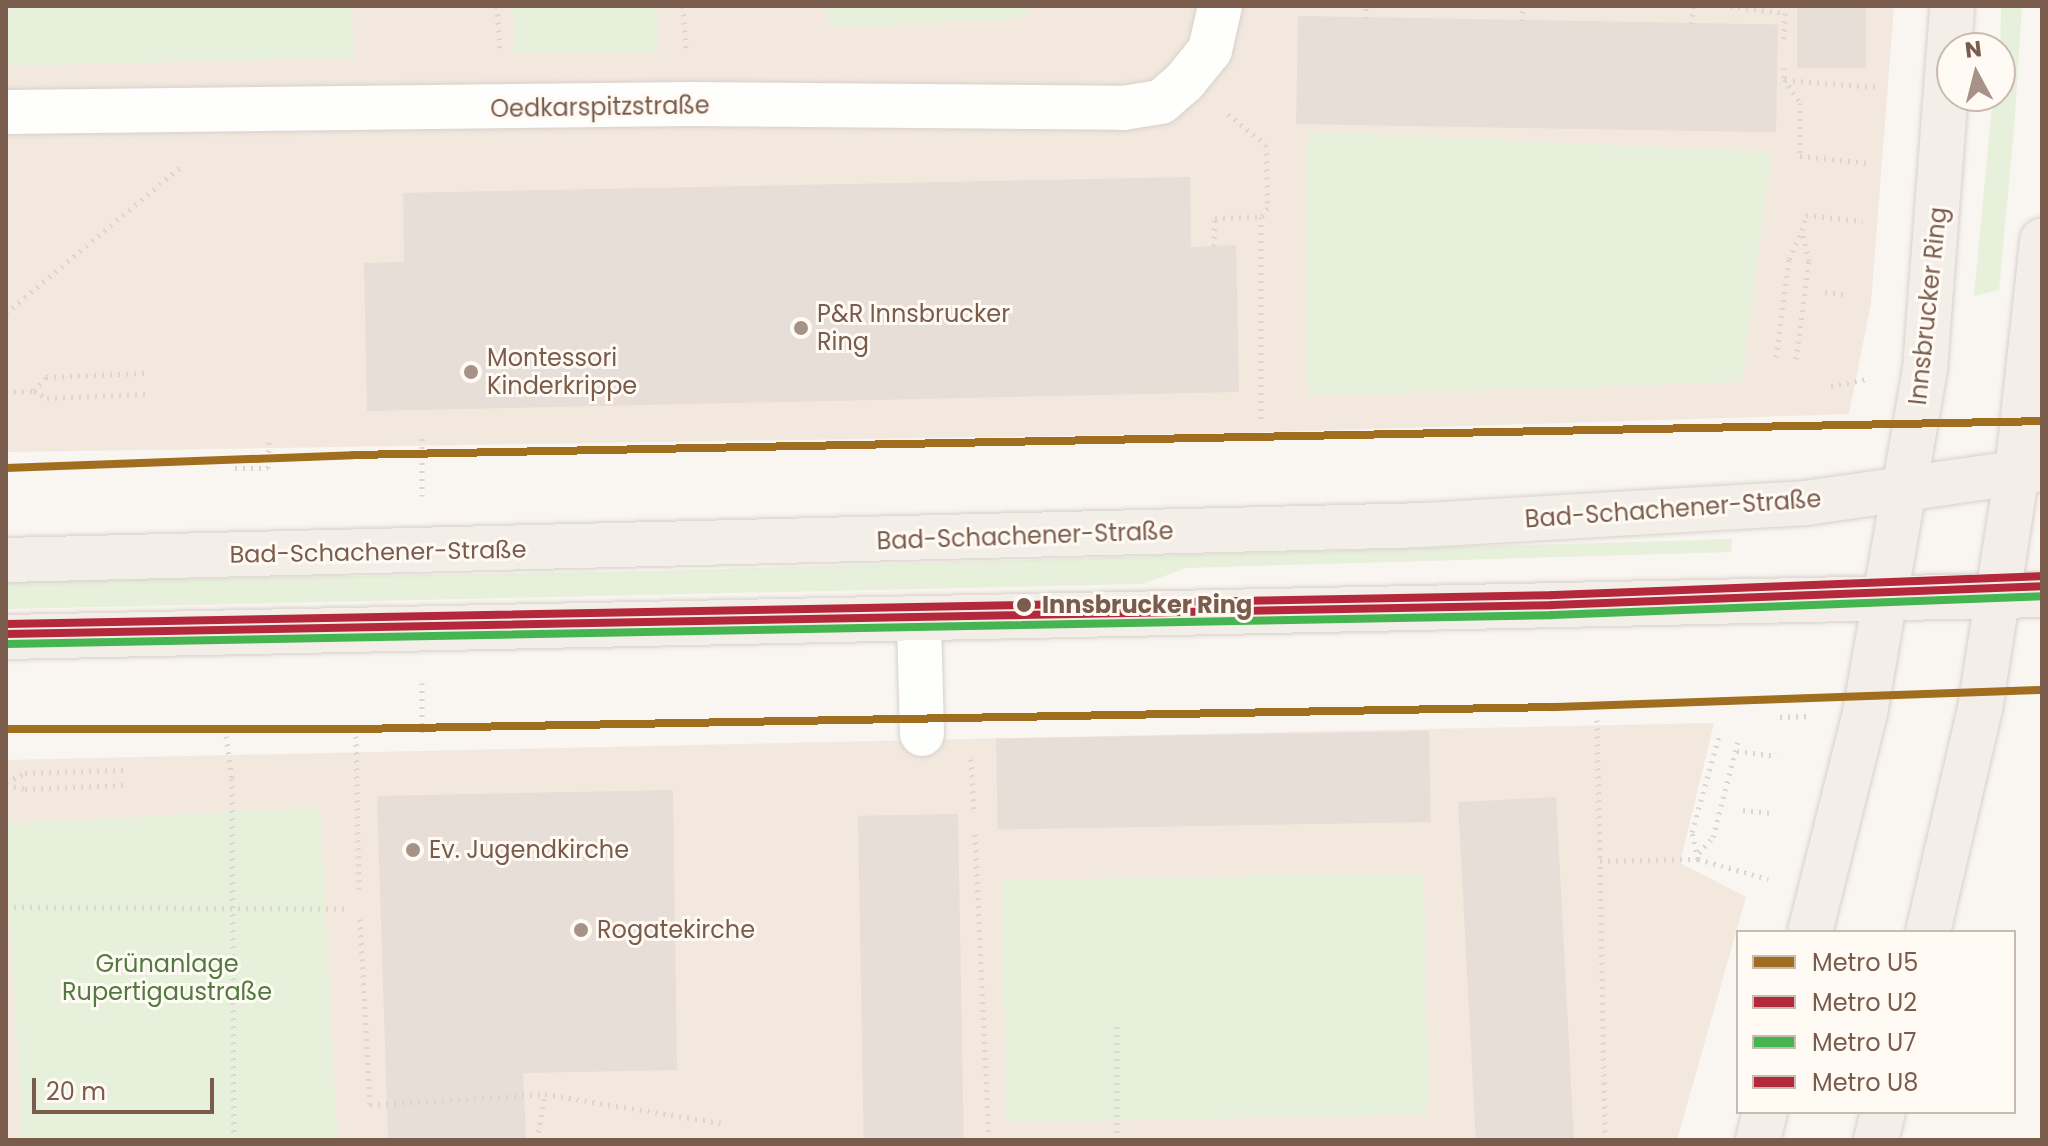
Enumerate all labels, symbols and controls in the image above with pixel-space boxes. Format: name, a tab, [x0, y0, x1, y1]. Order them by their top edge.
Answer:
north arrow	[1936, 32, 2016, 112]
text: N	[1963, 33, 1983, 66]
street label: Oedkarspitzstraße	[490, 91, 710, 123]
street label: Innsbrucker Ring	[1903, 206, 1953, 406]
place label: P&R Innsbrucker Ring	[817, 300, 1010, 356]
marker: P&R Innsbrucker Ring	[792, 319, 810, 337]
place label: Montessori Kinderkrippe	[487, 344, 637, 400]
marker: Montessori Kinderkrippe	[462, 363, 480, 381]
street label: Bad-Schachener-Straße	[1524, 484, 1822, 534]
street label: Bad-Schachener-Straße	[876, 516, 1174, 556]
street label: Bad-Schachener-Straße	[229, 535, 527, 569]
place label: Innsbrucker Ring	[1042, 591, 1252, 619]
marker: Innsbrucker Ring	[1013, 594, 1035, 616]
place label: Ev. Jugendkirche	[429, 836, 629, 864]
marker: Ev. Jugendkirche	[404, 841, 422, 859]
place label: Rogatekirche	[597, 916, 755, 944]
marker: Rogatekirche	[572, 921, 590, 939]
legend	[1736, 930, 2016, 1114]
text: Metro U5	[1812, 946, 1918, 979]
park label: Grünanlage Rupertigaustraße	[62, 950, 272, 1006]
text: Metro U2	[1812, 986, 1917, 1019]
text: Metro U7	[1812, 1026, 1916, 1059]
scale bar	[36, 1062, 218, 1112]
text: Metro U8	[1812, 1066, 1918, 1099]
text: 20 m	[46, 1075, 106, 1108]

